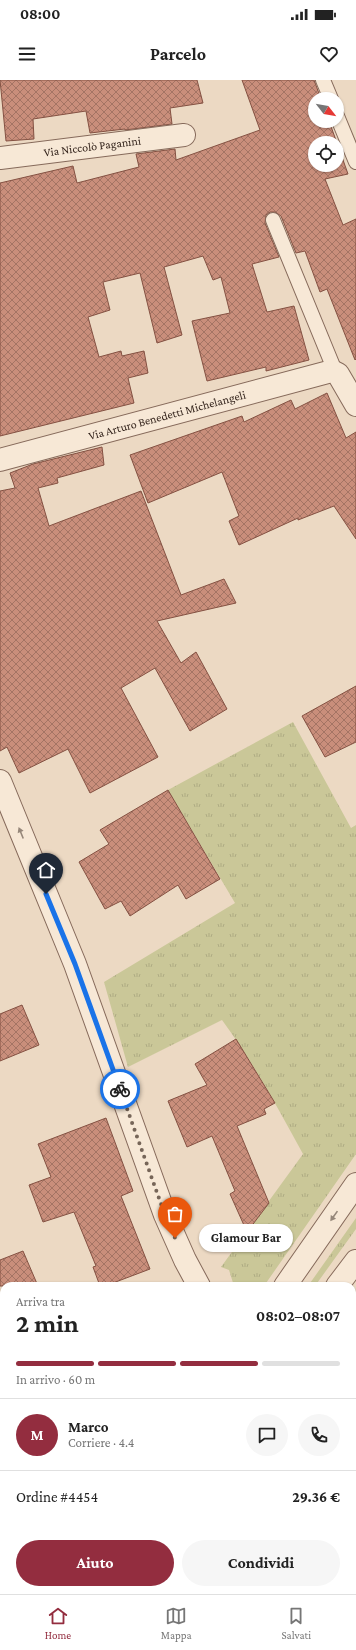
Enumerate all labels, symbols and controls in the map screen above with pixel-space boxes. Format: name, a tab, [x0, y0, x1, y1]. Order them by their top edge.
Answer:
text: 08:00	[20, 6, 60, 22]
icon: menu	[16, 43, 38, 65]
icon: heart	[318, 43, 340, 65]
text: Parcelo	[150, 44, 206, 64]
north arrow	[308, 92, 344, 128]
map controls	[308, 92, 344, 172]
street label: Via Niccolò Paganini	[43, 133, 142, 159]
button: locate	[308, 136, 344, 172]
street label: Via Arturo Benedetti Michelangeli	[87, 387, 247, 443]
one-way arrow	[18, 827, 24, 839]
pin	[29, 853, 63, 894]
icon: home	[35, 859, 57, 881]
courier	[100, 1069, 140, 1109]
icon: bike	[109, 1078, 131, 1100]
pin	[158, 1197, 192, 1238]
icon: bag	[164, 1203, 186, 1225]
one-way arrow	[330, 1211, 338, 1222]
callout: Glamour Bar	[199, 1224, 293, 1252]
text: Glamour Bar	[211, 1230, 281, 1245]
text: Arriva tra	[16, 1294, 65, 1309]
text: 08:02–08:07	[256, 1308, 340, 1324]
text: 2 min	[16, 1309, 79, 1338]
text: In arrivo · 60 m	[16, 1372, 95, 1387]
button: chat	[246, 1414, 288, 1456]
button: phone	[298, 1414, 340, 1456]
text: Marco	[68, 1419, 108, 1435]
text: M	[30, 1427, 44, 1443]
text: Corriere · 4.4	[68, 1435, 134, 1450]
text: Ordine #4454	[16, 1489, 98, 1505]
text: 29.36 €	[292, 1489, 340, 1505]
button: Aiuto	[16, 1540, 174, 1586]
button: Condividi	[182, 1540, 340, 1586]
tab: Home	[45, 1605, 71, 1641]
tab: Mappa	[161, 1605, 192, 1641]
tab: Salvati	[281, 1605, 311, 1641]

